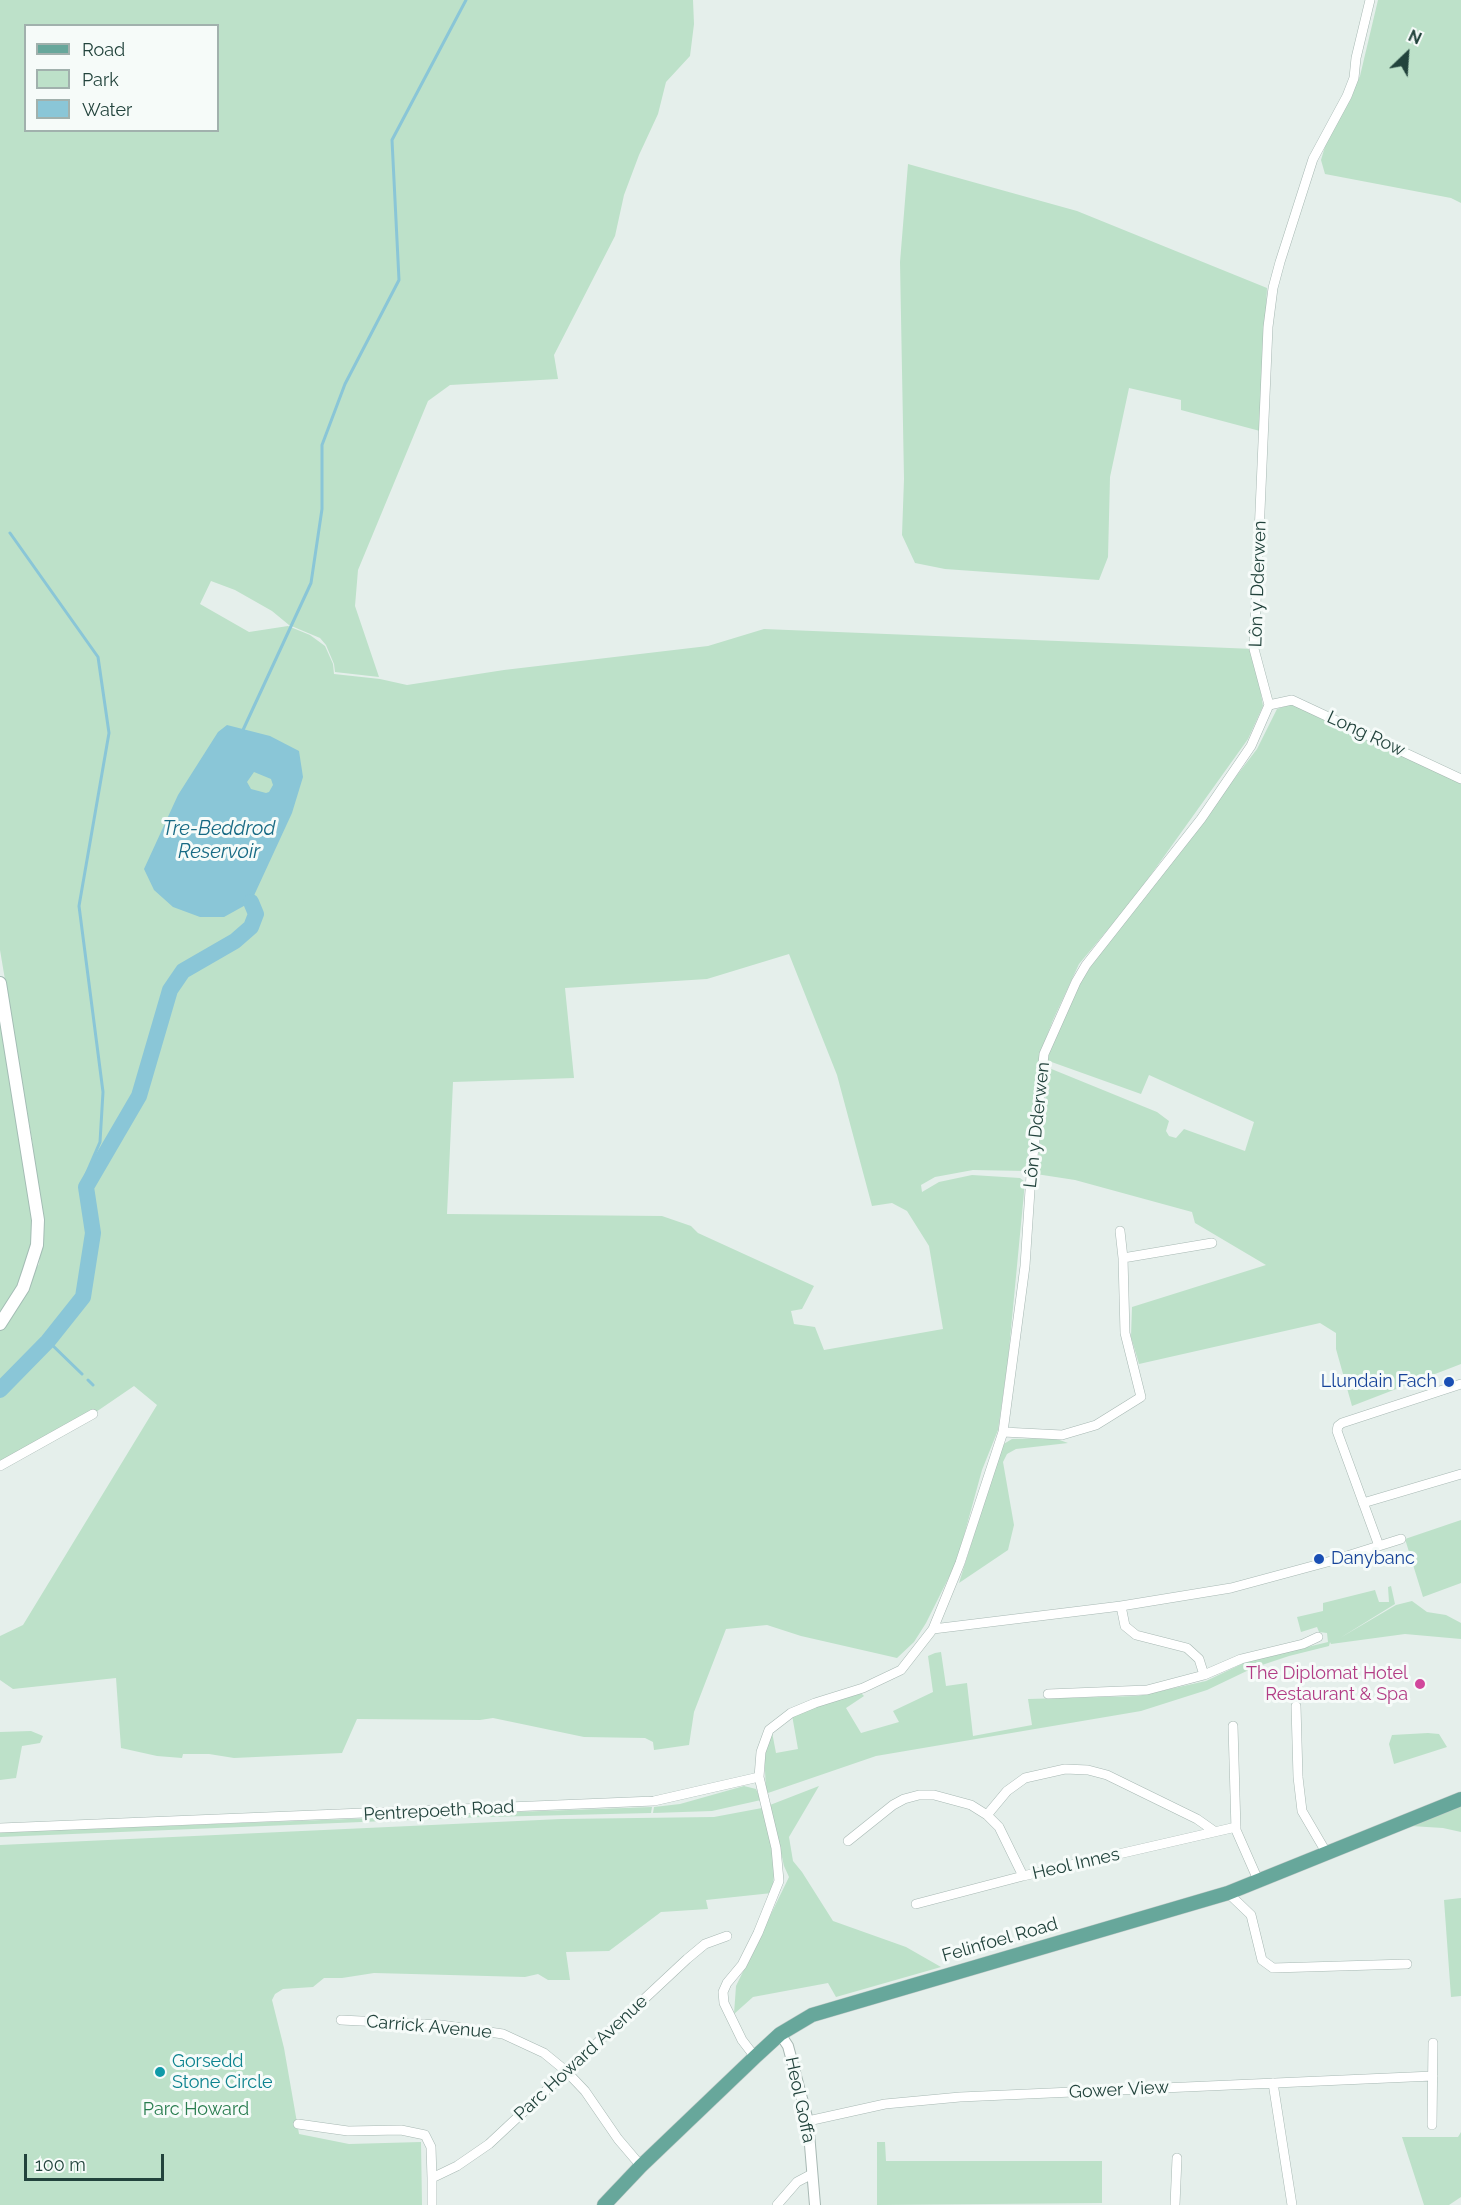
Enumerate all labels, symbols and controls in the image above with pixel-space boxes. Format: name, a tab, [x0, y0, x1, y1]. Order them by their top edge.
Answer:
legend	[24, 24, 219, 132]
north arrow	[1377, 24, 1437, 84]
text: N	[1405, 26, 1424, 48]
text: Road	[82, 39, 125, 60]
text: Park	[82, 69, 119, 90]
text: Water	[82, 99, 132, 120]
street label: Lôn y Dderwen	[1245, 520, 1271, 648]
street label: Long Row	[1324, 707, 1408, 761]
water label: Tre-Beddrod Reservoir	[163, 817, 275, 864]
street label: Lôn y Dderwen	[1020, 1061, 1054, 1189]
place label: Llundain Fach	[1321, 1371, 1437, 1393]
marker: Llundain Fach	[1442, 1375, 1456, 1389]
place label: Danybanc	[1331, 1548, 1415, 1570]
marker: Danybanc	[1312, 1552, 1326, 1566]
place label: The Diplomat Hotel Restaurant & Spa	[1246, 1663, 1408, 1706]
marker: The Diplomat Hotel Restaurant & Spa	[1413, 1677, 1427, 1691]
street label: Pentrepoeth Road	[363, 1796, 515, 1826]
street label: Heol Innes	[1030, 1844, 1122, 1884]
street label: Felinfoel Road	[940, 1913, 1060, 1967]
street label: Parc Howard Avenue	[510, 1991, 652, 2125]
street label: Carrick Avenue	[365, 2011, 493, 2043]
place label: Gorsedd Stone Circle	[172, 2051, 273, 2094]
street label: Heol Goffa	[780, 2055, 820, 2145]
marker: Gorsedd Stone Circle	[153, 2065, 167, 2079]
street label: Gower View	[1068, 2077, 1170, 2103]
park label: Parc Howard	[143, 2099, 249, 2121]
scale bar	[27, 2142, 166, 2180]
text: 100 m	[35, 2154, 86, 2175]

